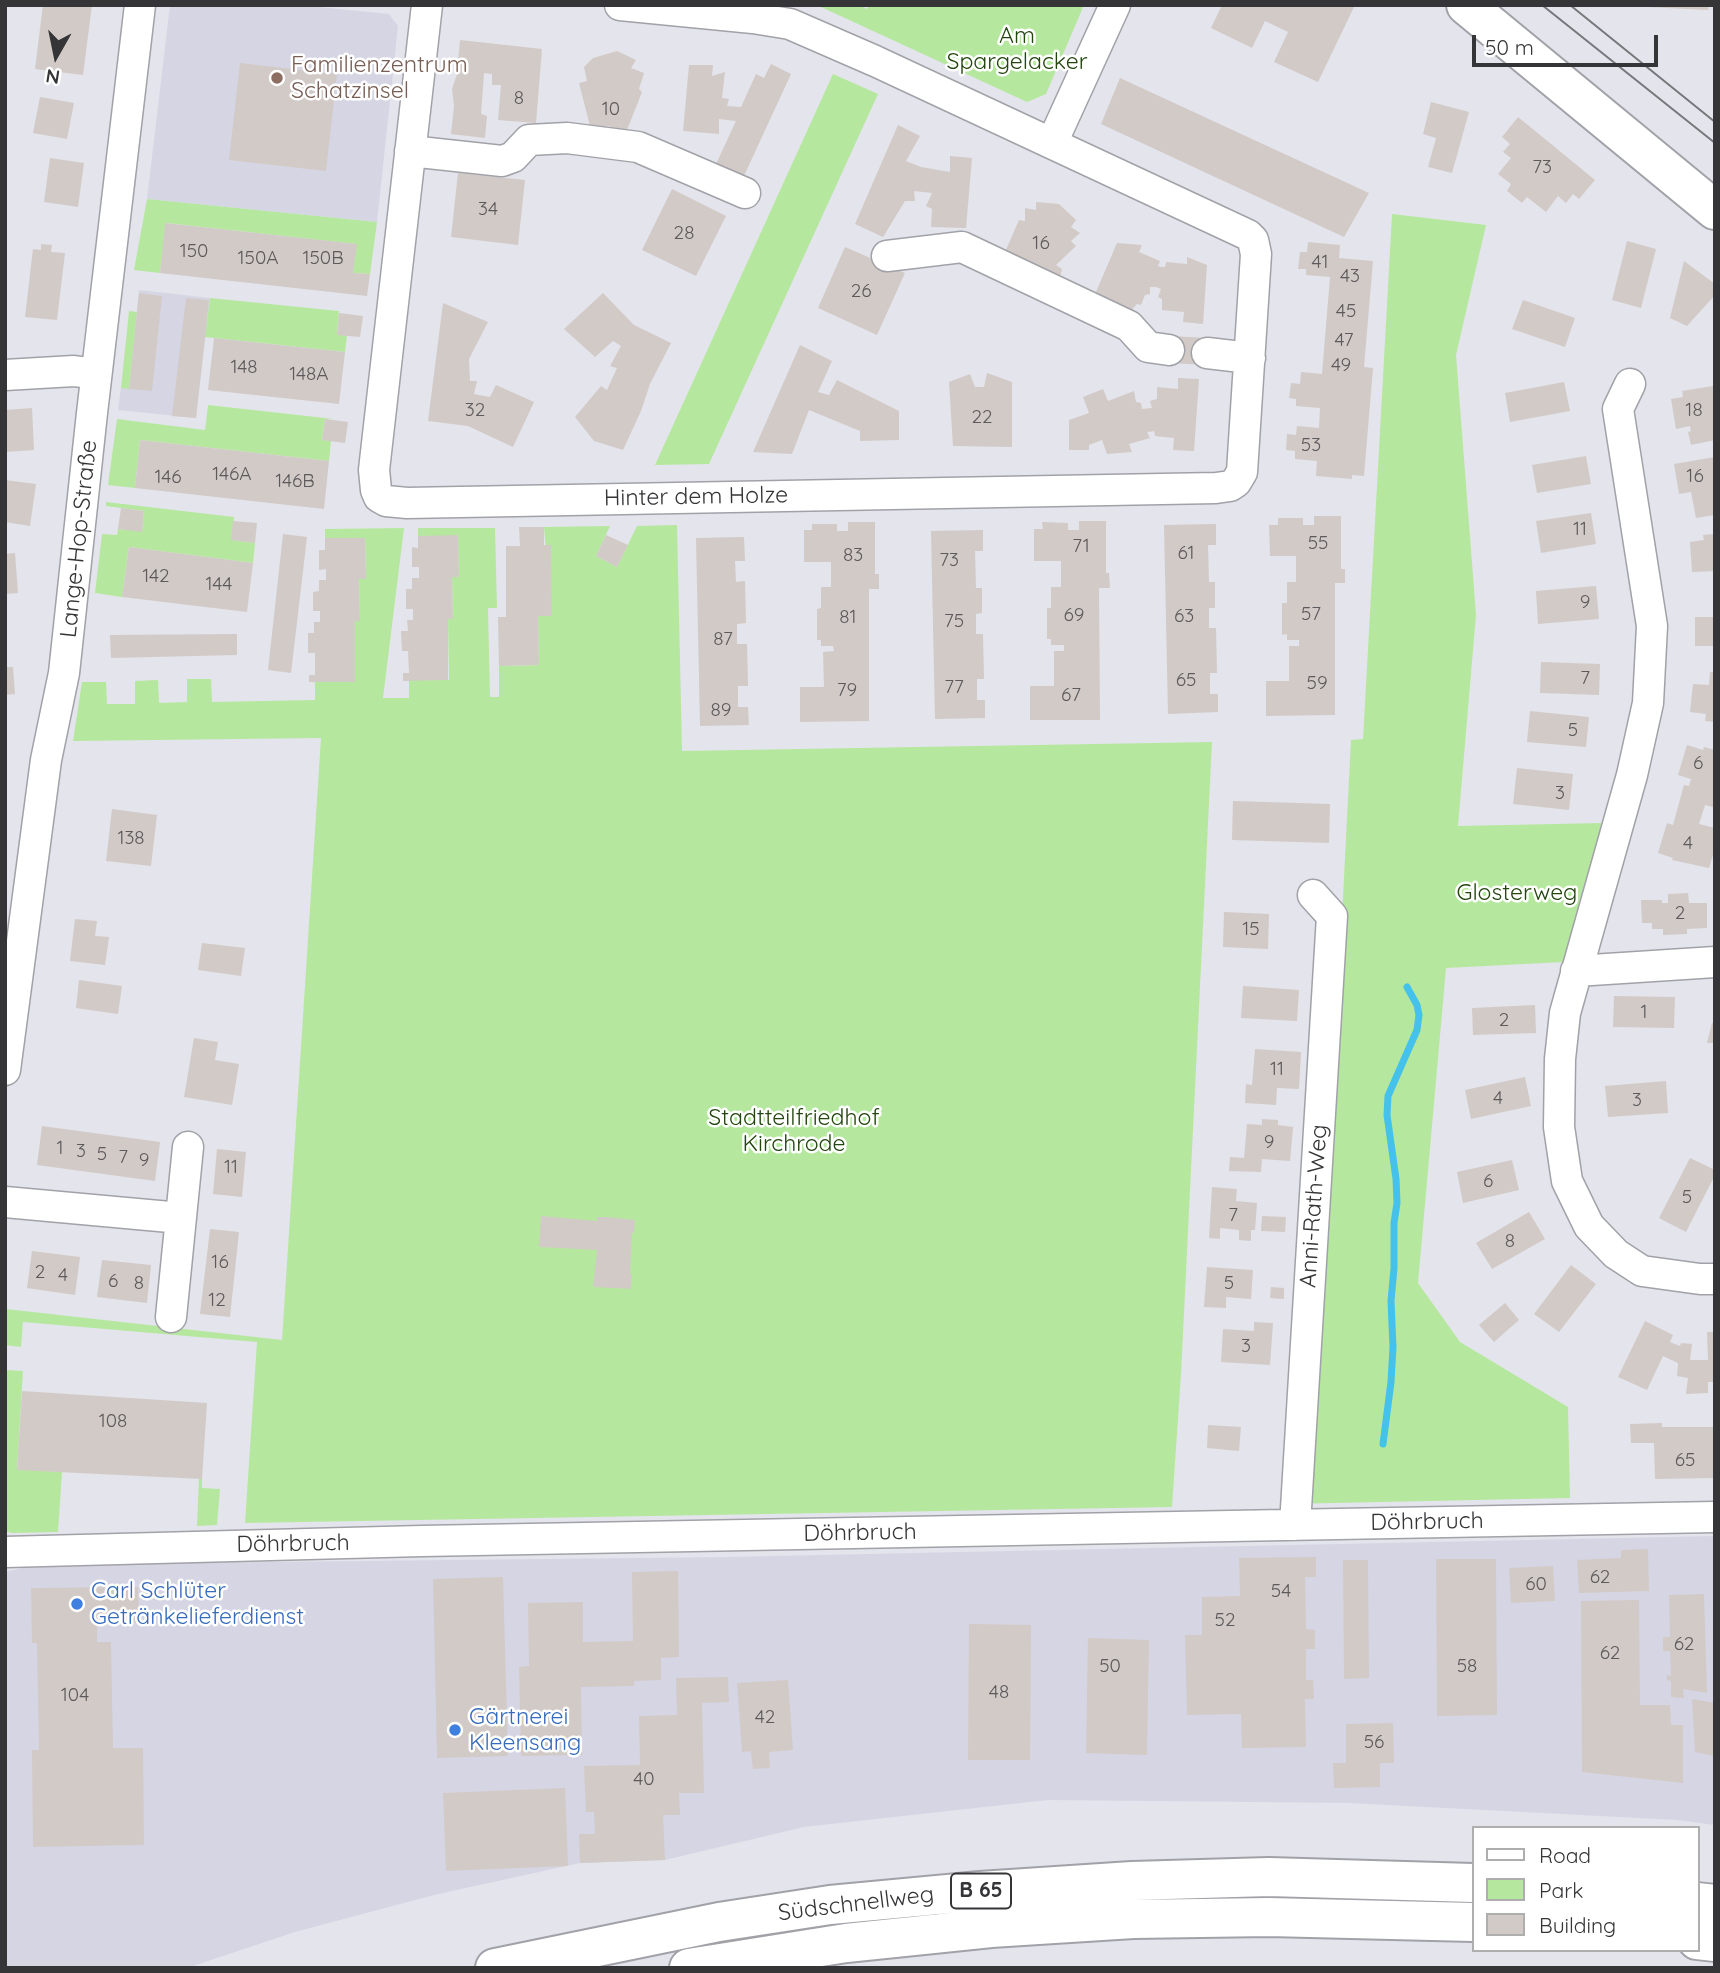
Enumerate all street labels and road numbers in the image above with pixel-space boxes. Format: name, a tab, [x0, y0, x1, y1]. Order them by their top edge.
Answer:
street label: Lange-Hop-Straße	[55, 439, 103, 639]
street label: Hinter dem Holze	[604, 482, 788, 512]
street label: Anni-Rath-Weg	[1295, 1123, 1333, 1289]
street label: Döhrbruch	[1370, 1507, 1484, 1537]
street label: Döhrbruch	[803, 1518, 917, 1548]
street label: Döhrbruch	[236, 1529, 350, 1559]
road number: B 65	[951, 1874, 1011, 1909]
street label: Südschnellweg	[777, 1881, 935, 1927]

